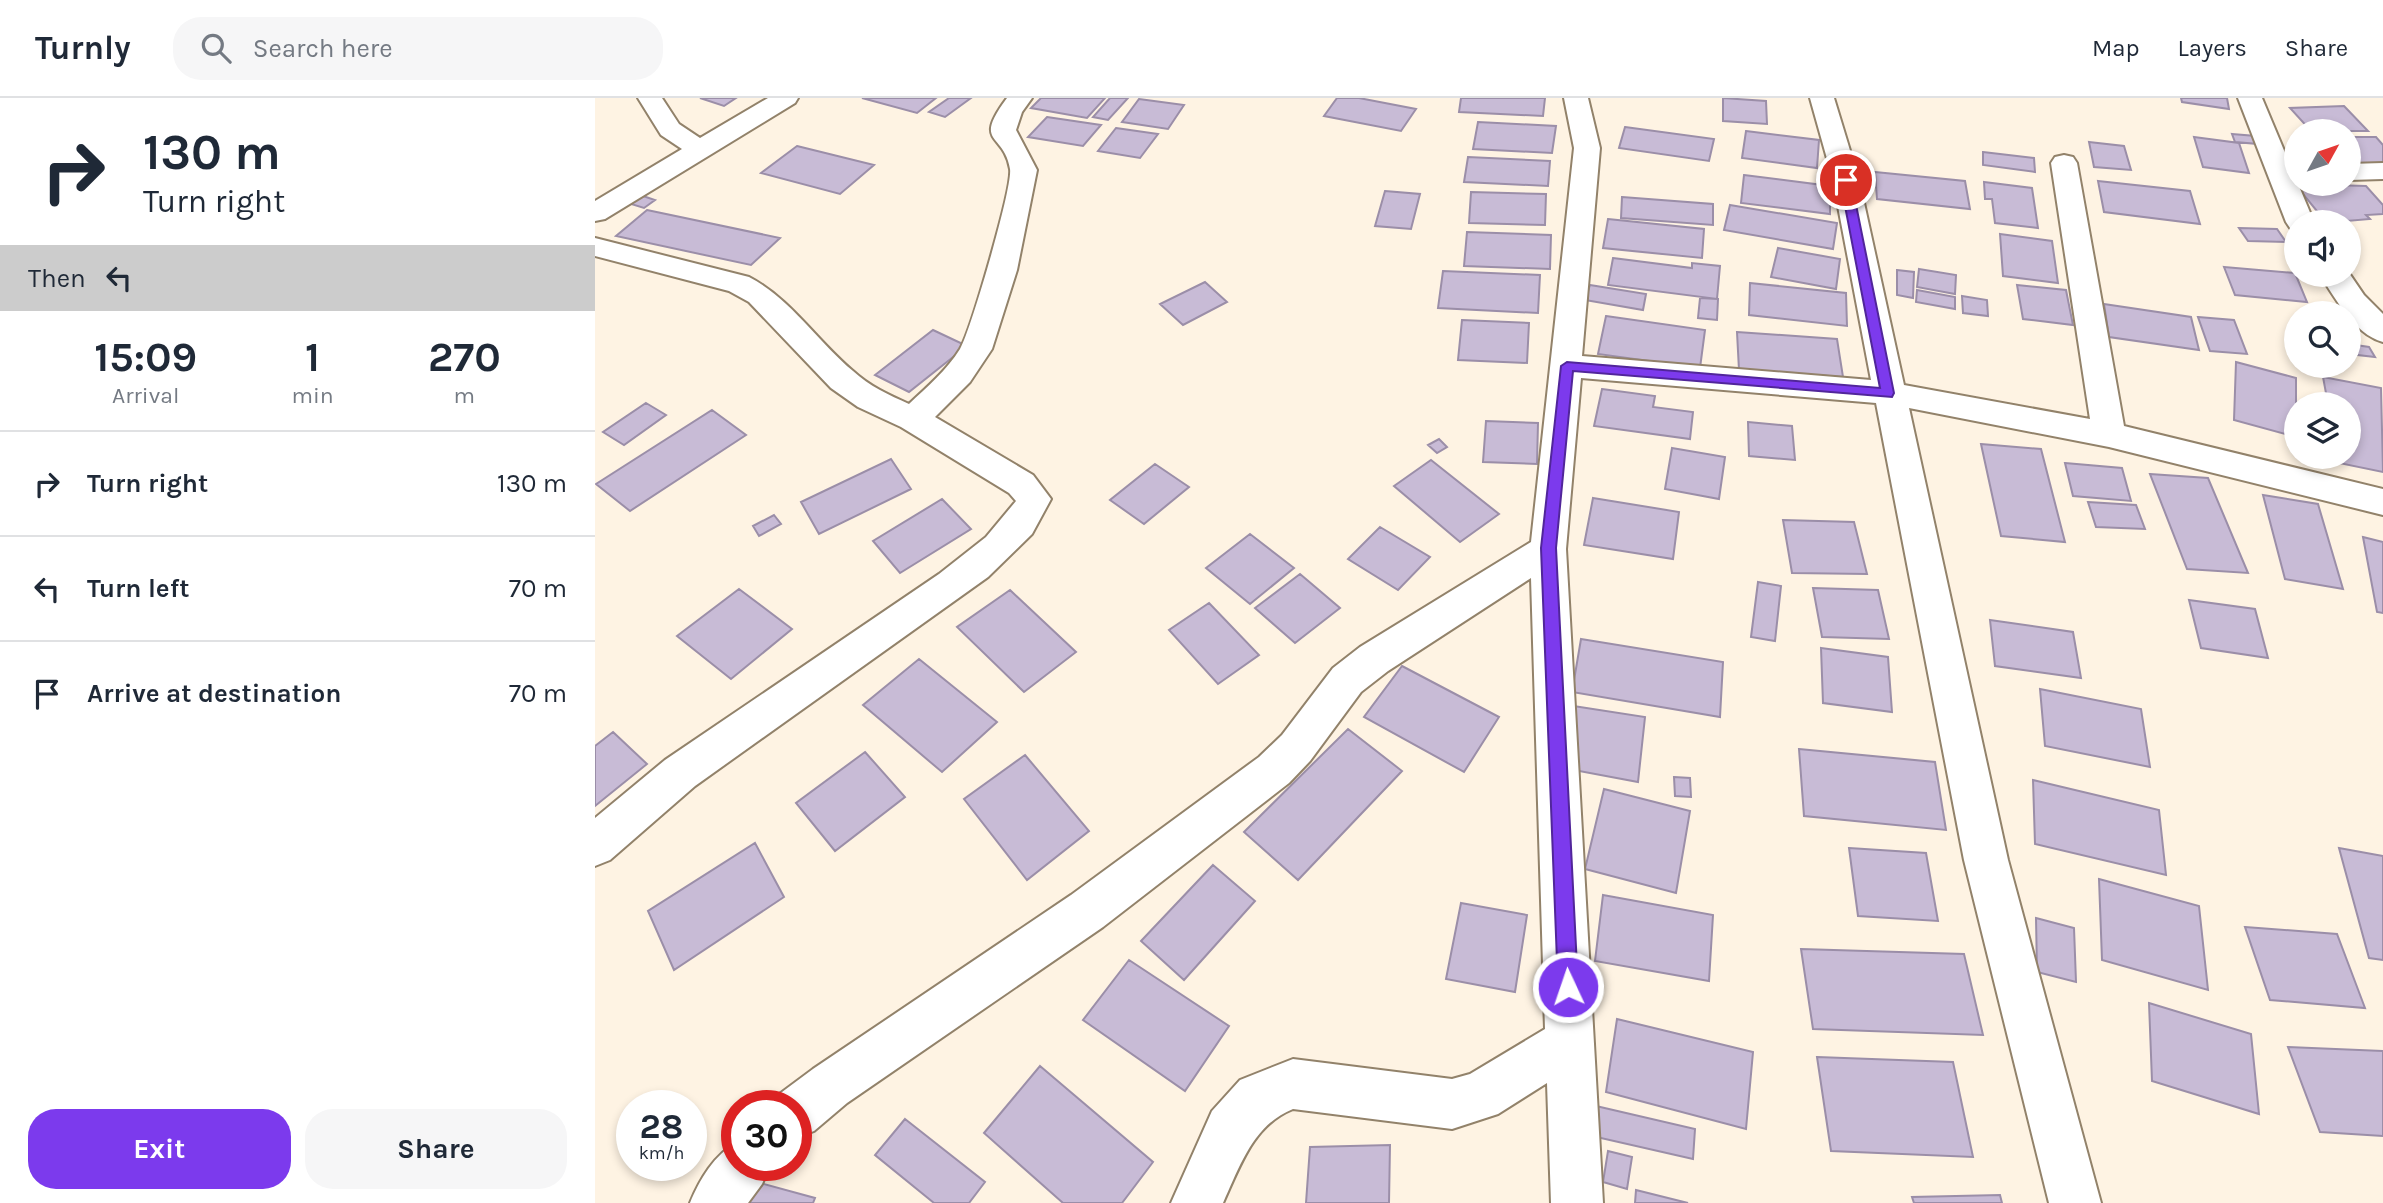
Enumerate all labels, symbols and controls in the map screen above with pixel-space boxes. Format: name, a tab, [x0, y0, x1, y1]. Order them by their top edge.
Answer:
search box	[173, 17, 663, 80]
text: Turnly	[35, 29, 131, 67]
icon: search	[197, 29, 235, 67]
text: Search here	[253, 33, 393, 64]
text: Map	[2092, 34, 2140, 62]
text: Layers	[2178, 34, 2247, 62]
text: Share	[2285, 34, 2348, 62]
north arrow	[2284, 119, 2361, 196]
map controls	[2284, 119, 2361, 469]
text: 130 m	[143, 124, 281, 181]
icon: right	[28, 126, 119, 217]
pin	[1816, 150, 1876, 210]
icon: arrive	[1827, 161, 1865, 199]
text: Turn right	[143, 183, 285, 220]
button: sound	[2284, 210, 2361, 287]
icon: left	[100, 259, 138, 297]
text: Then	[28, 263, 86, 294]
button: search	[2284, 301, 2361, 378]
text: 15:09	[94, 332, 197, 382]
text: 1	[305, 332, 320, 382]
text: 270	[428, 332, 501, 382]
text: Arrival	[112, 382, 179, 409]
text: min	[291, 382, 334, 409]
text: m	[454, 382, 475, 409]
button: layers	[2284, 392, 2361, 469]
icon: right	[28, 465, 66, 503]
text: Turn right	[87, 468, 208, 499]
text: 130 m	[497, 468, 567, 499]
icon: left	[28, 570, 66, 608]
text: Turn left	[87, 573, 189, 604]
text: 70 m	[509, 573, 567, 604]
icon: arrive	[28, 675, 66, 713]
text: Arrive at destination	[87, 678, 341, 709]
text: 70 m	[509, 678, 567, 709]
position arrow	[1531, 950, 1605, 1024]
speed limit sign: 30	[721, 1090, 812, 1181]
text: 28	[640, 1106, 683, 1147]
button: Exit	[28, 1109, 291, 1189]
button: Share	[305, 1109, 567, 1189]
text: km/h	[639, 1142, 684, 1164]

